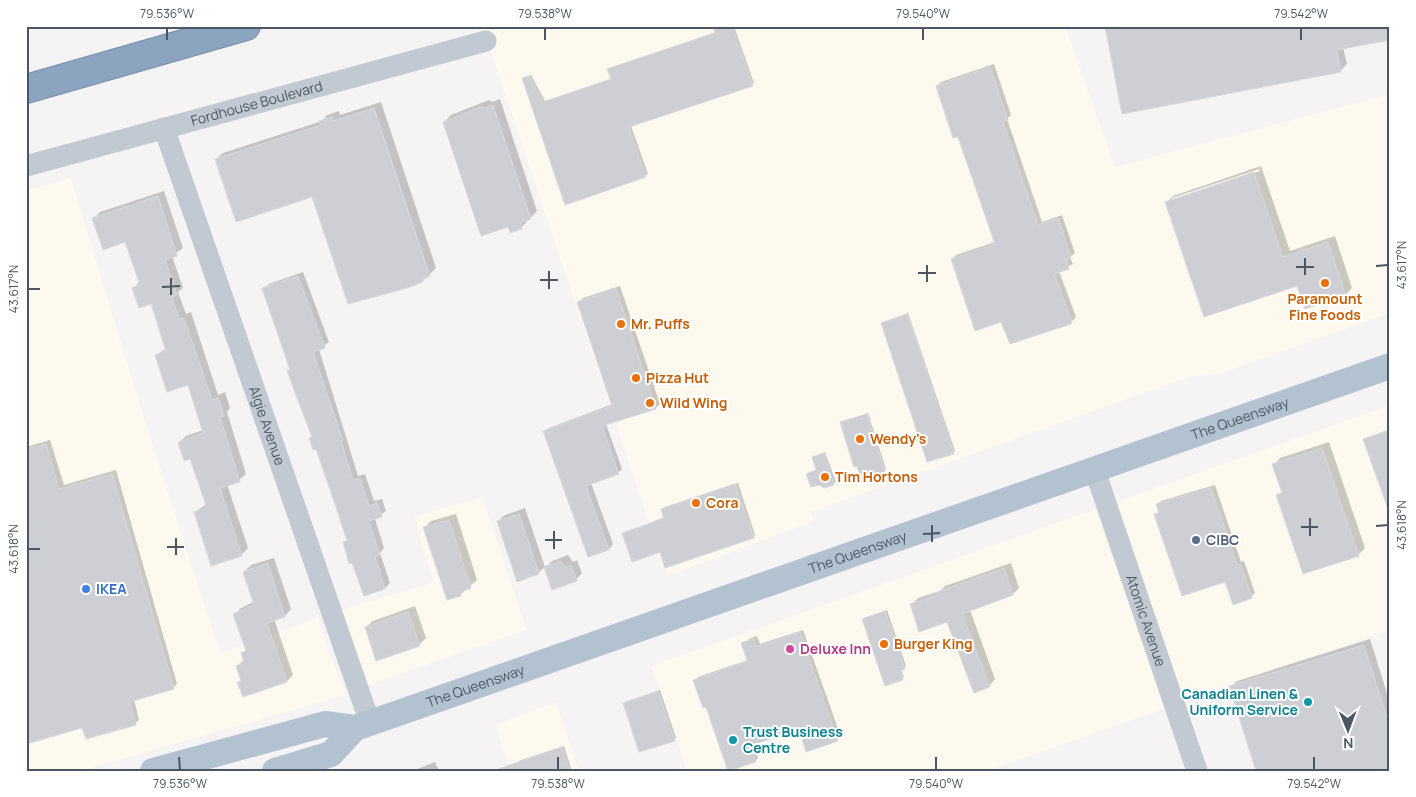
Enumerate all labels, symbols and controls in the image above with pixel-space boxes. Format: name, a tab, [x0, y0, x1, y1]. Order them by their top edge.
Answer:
text: 79.536°W	[140, 5, 195, 22]
text: 79.538°W	[518, 5, 572, 22]
text: 79.540°W	[896, 5, 951, 22]
text: 79.542°W	[1274, 5, 1329, 22]
street label: Fordhouse Boulevard	[189, 76, 324, 130]
text: 43.617°N	[1393, 241, 1410, 289]
text: 43.617°N	[5, 265, 22, 313]
marker: Paramount Fine Foods	[1319, 277, 1331, 289]
place label: Paramount Fine Foods	[1288, 289, 1363, 324]
place label: Mr. Puffs	[631, 314, 690, 333]
marker: Mr. Puffs	[615, 318, 627, 330]
place label: Pizza Hut	[646, 368, 709, 387]
marker: Pizza Hut	[630, 372, 642, 384]
street label: Algie Avenue	[245, 383, 290, 468]
street label: The Queensway	[1188, 392, 1292, 444]
place label: Wild Wing	[660, 393, 727, 412]
marker: Wild Wing	[644, 397, 656, 409]
place label: Wendy's	[870, 429, 927, 448]
marker: Wendy's	[854, 433, 866, 445]
place label: Tim Hortons	[835, 467, 918, 486]
marker: Tim Hortons	[819, 471, 831, 483]
place label: Cora	[706, 493, 738, 512]
marker: Cora	[690, 497, 702, 509]
text: 43.618°N	[1393, 500, 1410, 550]
text: 43.618°N	[5, 524, 22, 574]
street label: The Queensway	[806, 526, 910, 578]
place label: CIBC	[1206, 530, 1239, 549]
marker: CIBC	[1190, 534, 1202, 546]
street label: Atomic Avenue	[1122, 572, 1171, 669]
place label: IKEA	[96, 579, 127, 598]
marker: IKEA	[80, 583, 92, 595]
place label: Burger King	[894, 634, 973, 653]
marker: Burger King	[878, 638, 890, 650]
place label: Deluxe Inn	[800, 639, 871, 658]
marker: Deluxe Inn	[784, 643, 796, 655]
street label: The Queensway	[424, 660, 527, 712]
place label: Canadian Linen & Uniform Service	[1181, 684, 1299, 719]
marker: Canadian Linen & Uniform Service	[1302, 696, 1314, 708]
north arrow	[1324, 704, 1374, 754]
place label: Trust Business Centre	[743, 722, 843, 757]
marker: Trust Business Centre	[727, 734, 739, 746]
text: N	[1343, 734, 1353, 753]
text: 79.536°W	[153, 775, 208, 792]
text: 79.538°W	[531, 775, 585, 792]
text: 79.540°W	[909, 775, 964, 792]
text: 79.542°W	[1287, 775, 1342, 792]

